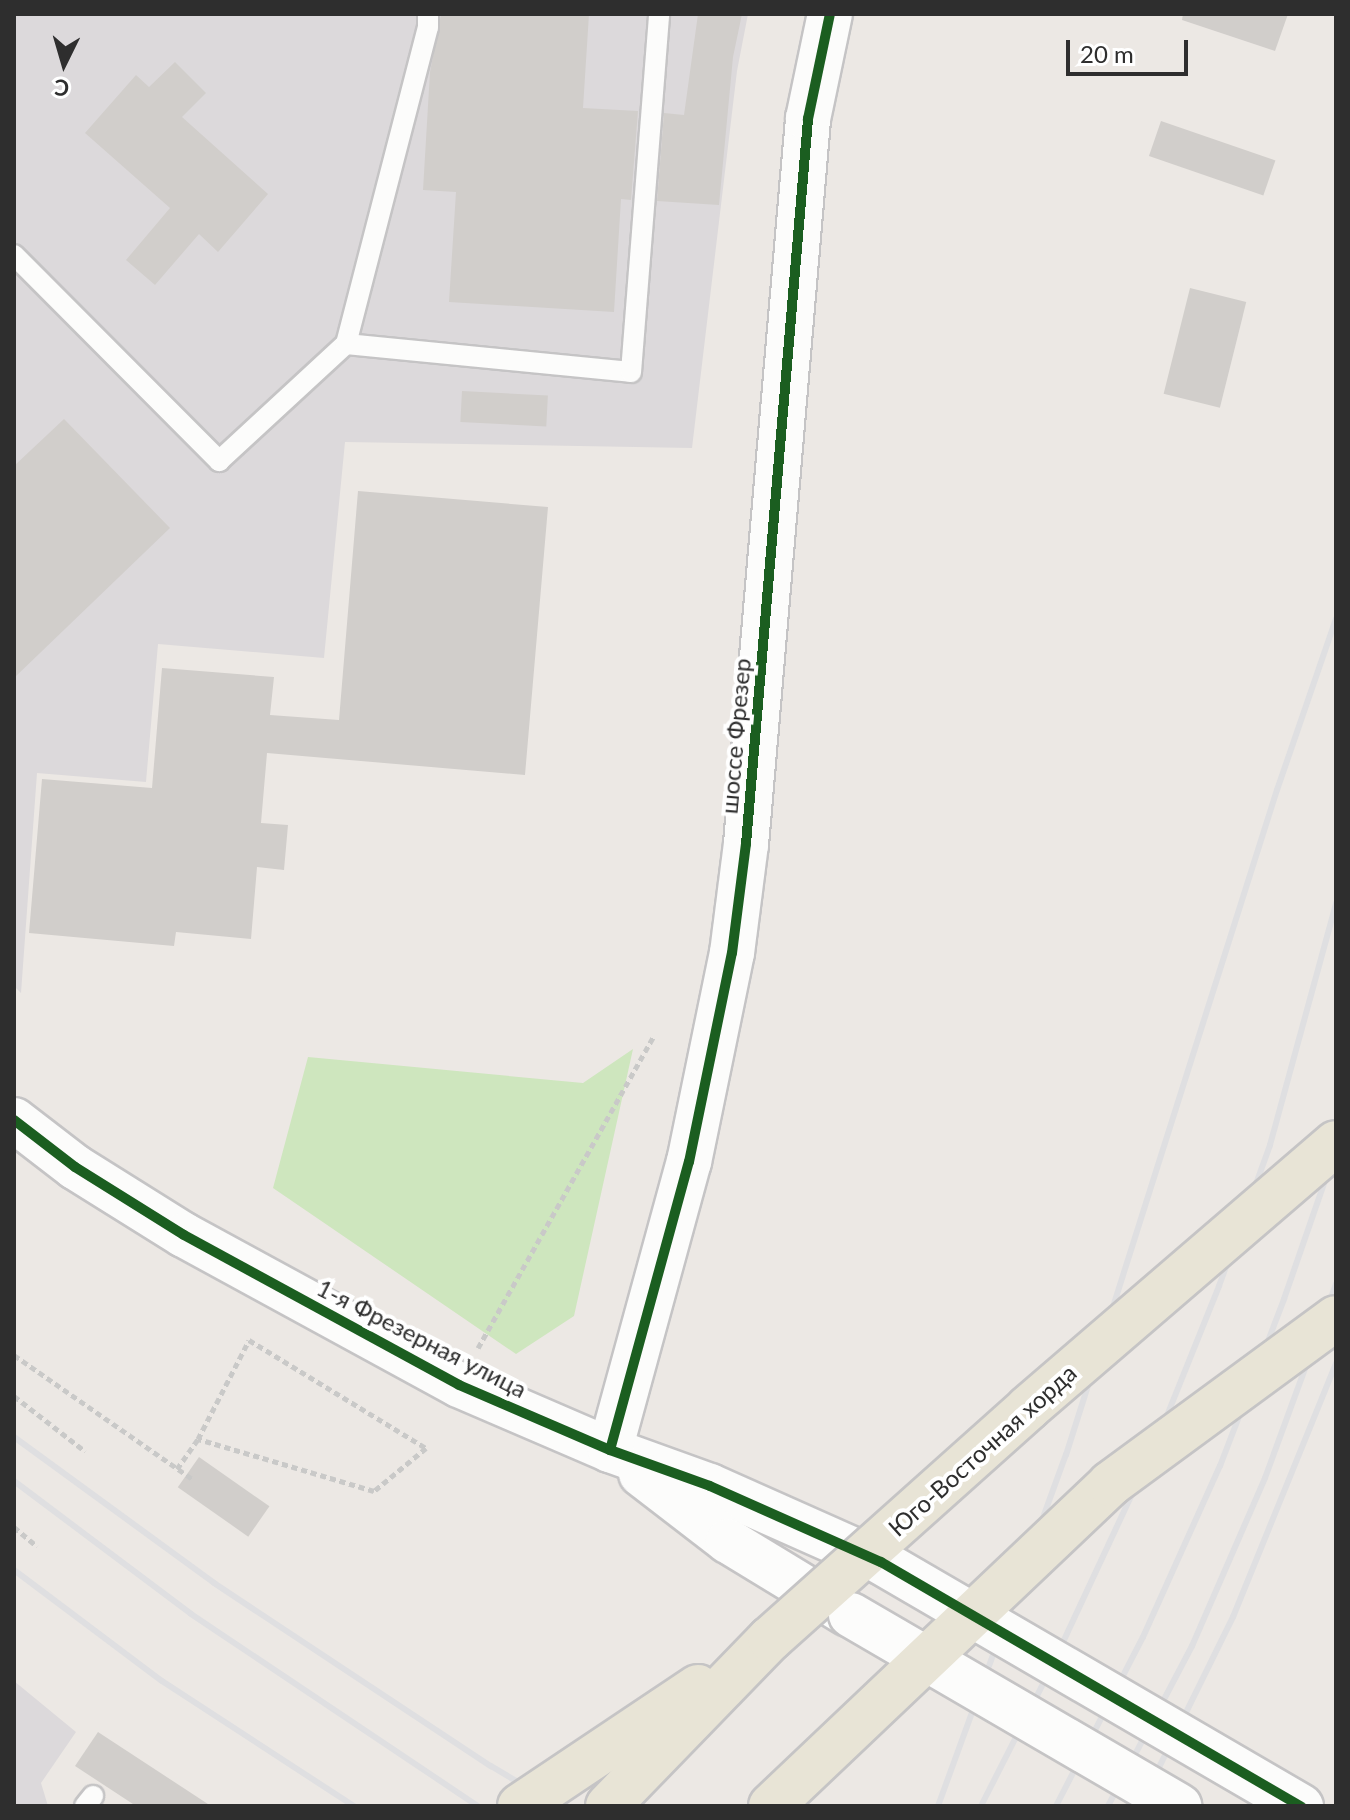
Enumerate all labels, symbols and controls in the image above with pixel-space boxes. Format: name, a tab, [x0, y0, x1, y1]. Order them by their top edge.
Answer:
north arrow	[24, 24, 104, 104]
scale bar	[1070, 24, 1192, 74]
text: 20 m	[1080, 39, 1134, 68]
text: С	[53, 74, 70, 102]
street label: шоссе Фрезер	[714, 657, 756, 815]
street label: 1-я Фрезерная улица	[312, 1273, 532, 1403]
street label: Юго-Восточная хорда	[882, 1358, 1082, 1542]

